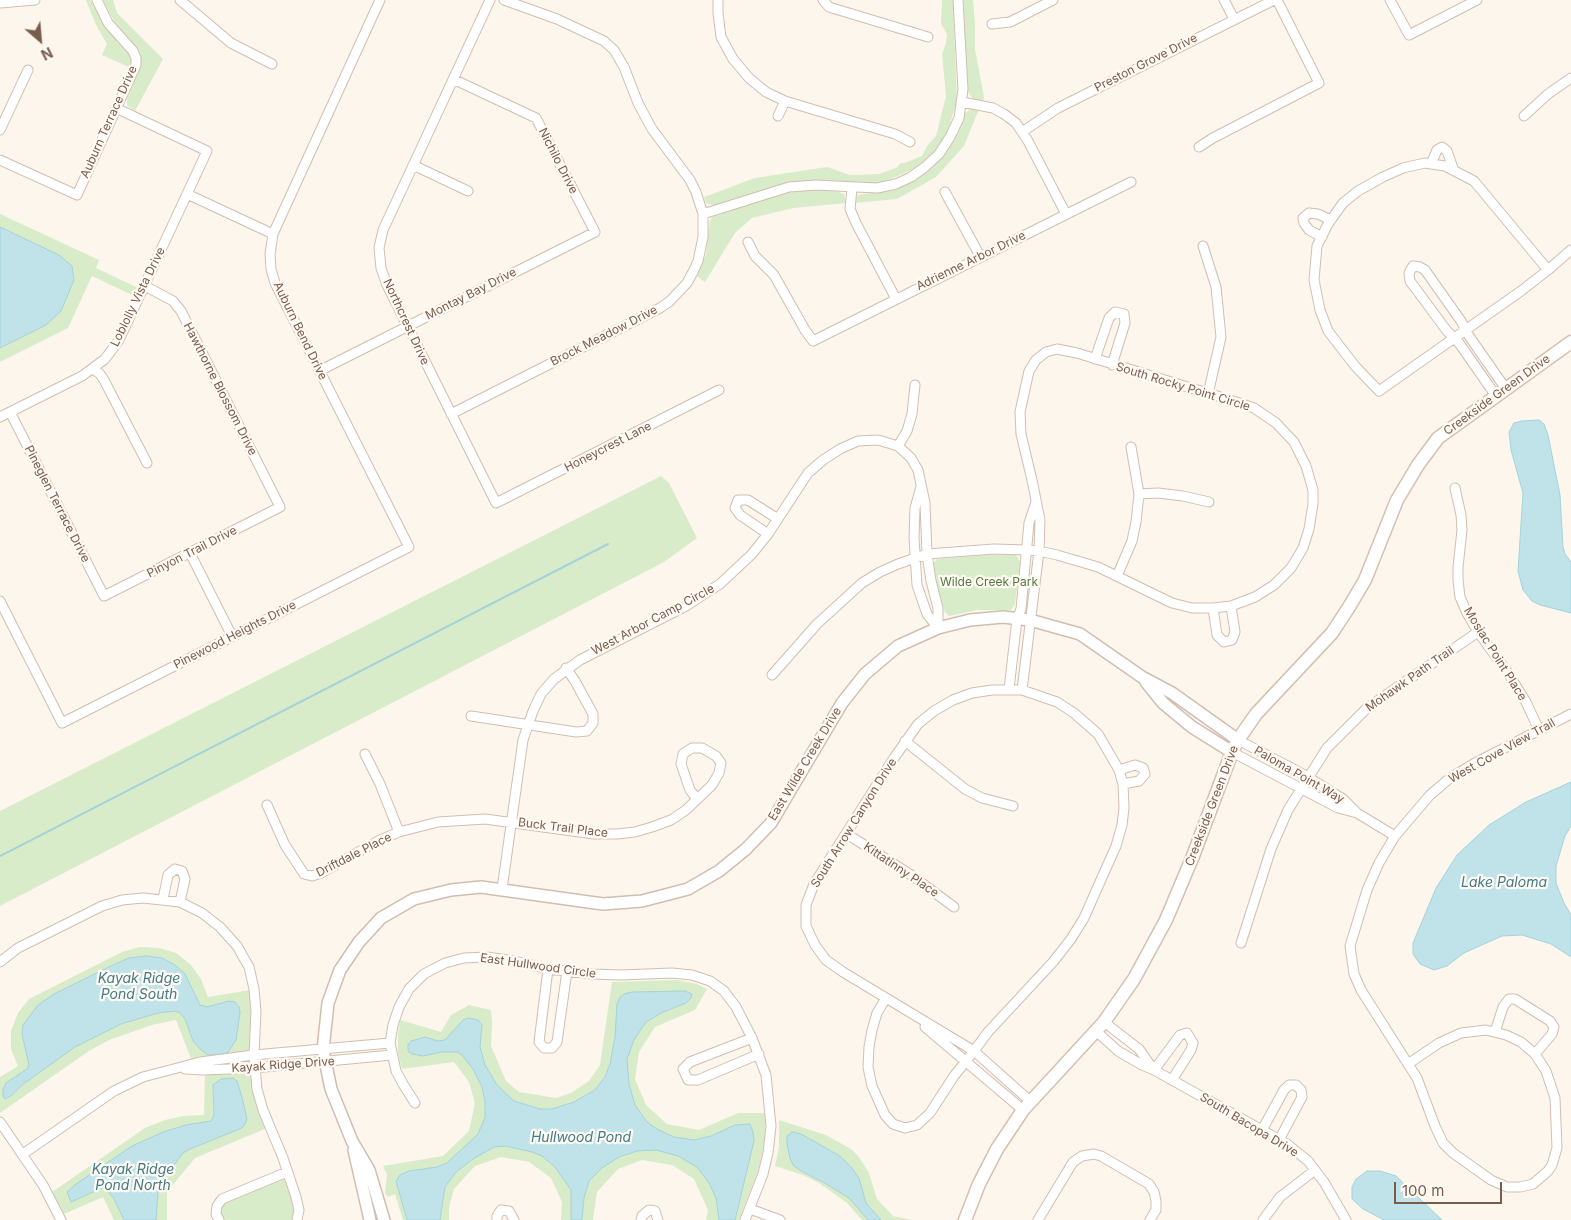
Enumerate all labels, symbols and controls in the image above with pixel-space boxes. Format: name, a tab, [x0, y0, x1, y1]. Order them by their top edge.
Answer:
north arrow	[15, 15, 65, 65]
street label: Preston Grove Drive	[1092, 31, 1200, 95]
text: N	[38, 44, 56, 64]
street label: Auburn Terrace Drive	[78, 63, 140, 181]
street label: Nichilo Drive	[535, 126, 581, 196]
street label: Adrienne Arbor Drive	[914, 228, 1028, 294]
street label: Loblolly Vista Drive	[108, 245, 168, 349]
street label: Montay Bay Drive	[423, 265, 519, 323]
street label: Northcrest Drive	[380, 277, 432, 367]
street label: Auburn Bend Drive	[270, 280, 330, 382]
street label: Brock Meadow Drive	[548, 303, 660, 369]
street label: Hawthorne Blossom Drive	[180, 320, 260, 458]
street label: Creekside Green Drive	[1441, 352, 1553, 438]
street label: South Rocky Point Circle	[1114, 360, 1252, 414]
street label: Honeycrest Lane	[562, 419, 654, 475]
street label: Pineglen Terrace Drive	[21, 443, 93, 565]
street label: Pinyon Trail Drive	[145, 523, 239, 581]
park label: Wilde Creek Park	[940, 575, 1038, 589]
street label: West Arbor Camp Circle	[589, 582, 717, 658]
street label: Pinewood Heights Drive	[171, 598, 299, 672]
street label: Mosiac Point Place	[1460, 605, 1530, 703]
street label: Mohawk Path Trail	[1363, 643, 1457, 715]
street label: East Wilde Creek Drive	[765, 705, 845, 823]
street label: West Cove View Trail	[1446, 716, 1558, 786]
street label: Paloma Point Way	[1251, 743, 1347, 807]
street label: Creekside Green Drive	[1182, 744, 1242, 868]
street label: South Arrow Canyon Drive	[808, 755, 900, 891]
street label: Buck Trail Place	[517, 815, 609, 841]
street label: Driftdale Place	[314, 830, 394, 880]
street label: Kittatinny Place	[861, 840, 941, 900]
water label: Lake Paloma	[1461, 875, 1547, 891]
street label: East Hullwood Circle	[479, 951, 597, 981]
water label: Kayak Ridge Pond South	[98, 971, 180, 1004]
street label: Kayak Ridge Drive	[231, 1054, 335, 1076]
street label: South Bacopa Drive	[1197, 1090, 1301, 1160]
water label: Hullwood Pond	[531, 1130, 631, 1146]
water label: Kayak Ridge Pond North	[92, 1162, 174, 1194]
scale bar	[1396, 1172, 1504, 1204]
text: 100 m	[1402, 1181, 1444, 1200]

